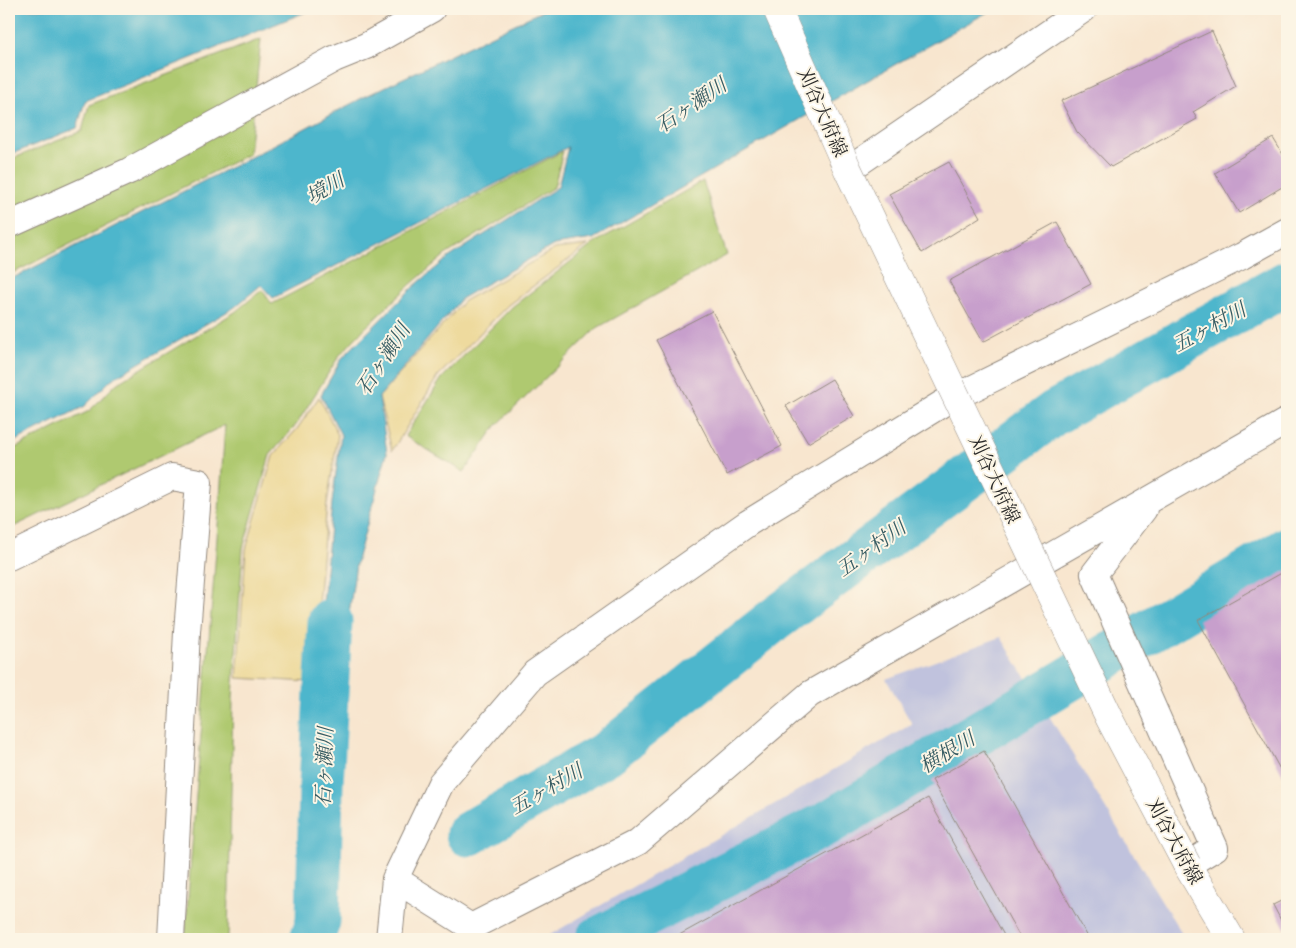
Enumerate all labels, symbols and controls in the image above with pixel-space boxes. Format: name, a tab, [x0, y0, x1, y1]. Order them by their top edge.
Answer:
street label: 刈谷大府線	[790, 64, 852, 162]
water label: 石ヶ瀬川	[651, 72, 735, 141]
water label: 境川	[302, 167, 352, 212]
water label: 五ヶ村川	[1168, 296, 1253, 360]
water label: 石ヶ瀬川	[351, 317, 419, 401]
street label: 刈谷大府線	[961, 431, 1025, 528]
water label: 五ヶ村川	[832, 514, 914, 584]
water label: 石ヶ瀬川	[311, 725, 341, 808]
water label: 横根川	[915, 725, 983, 781]
water label: 五ヶ村川	[505, 758, 590, 823]
street label: 刈谷大府線	[1139, 794, 1208, 890]

